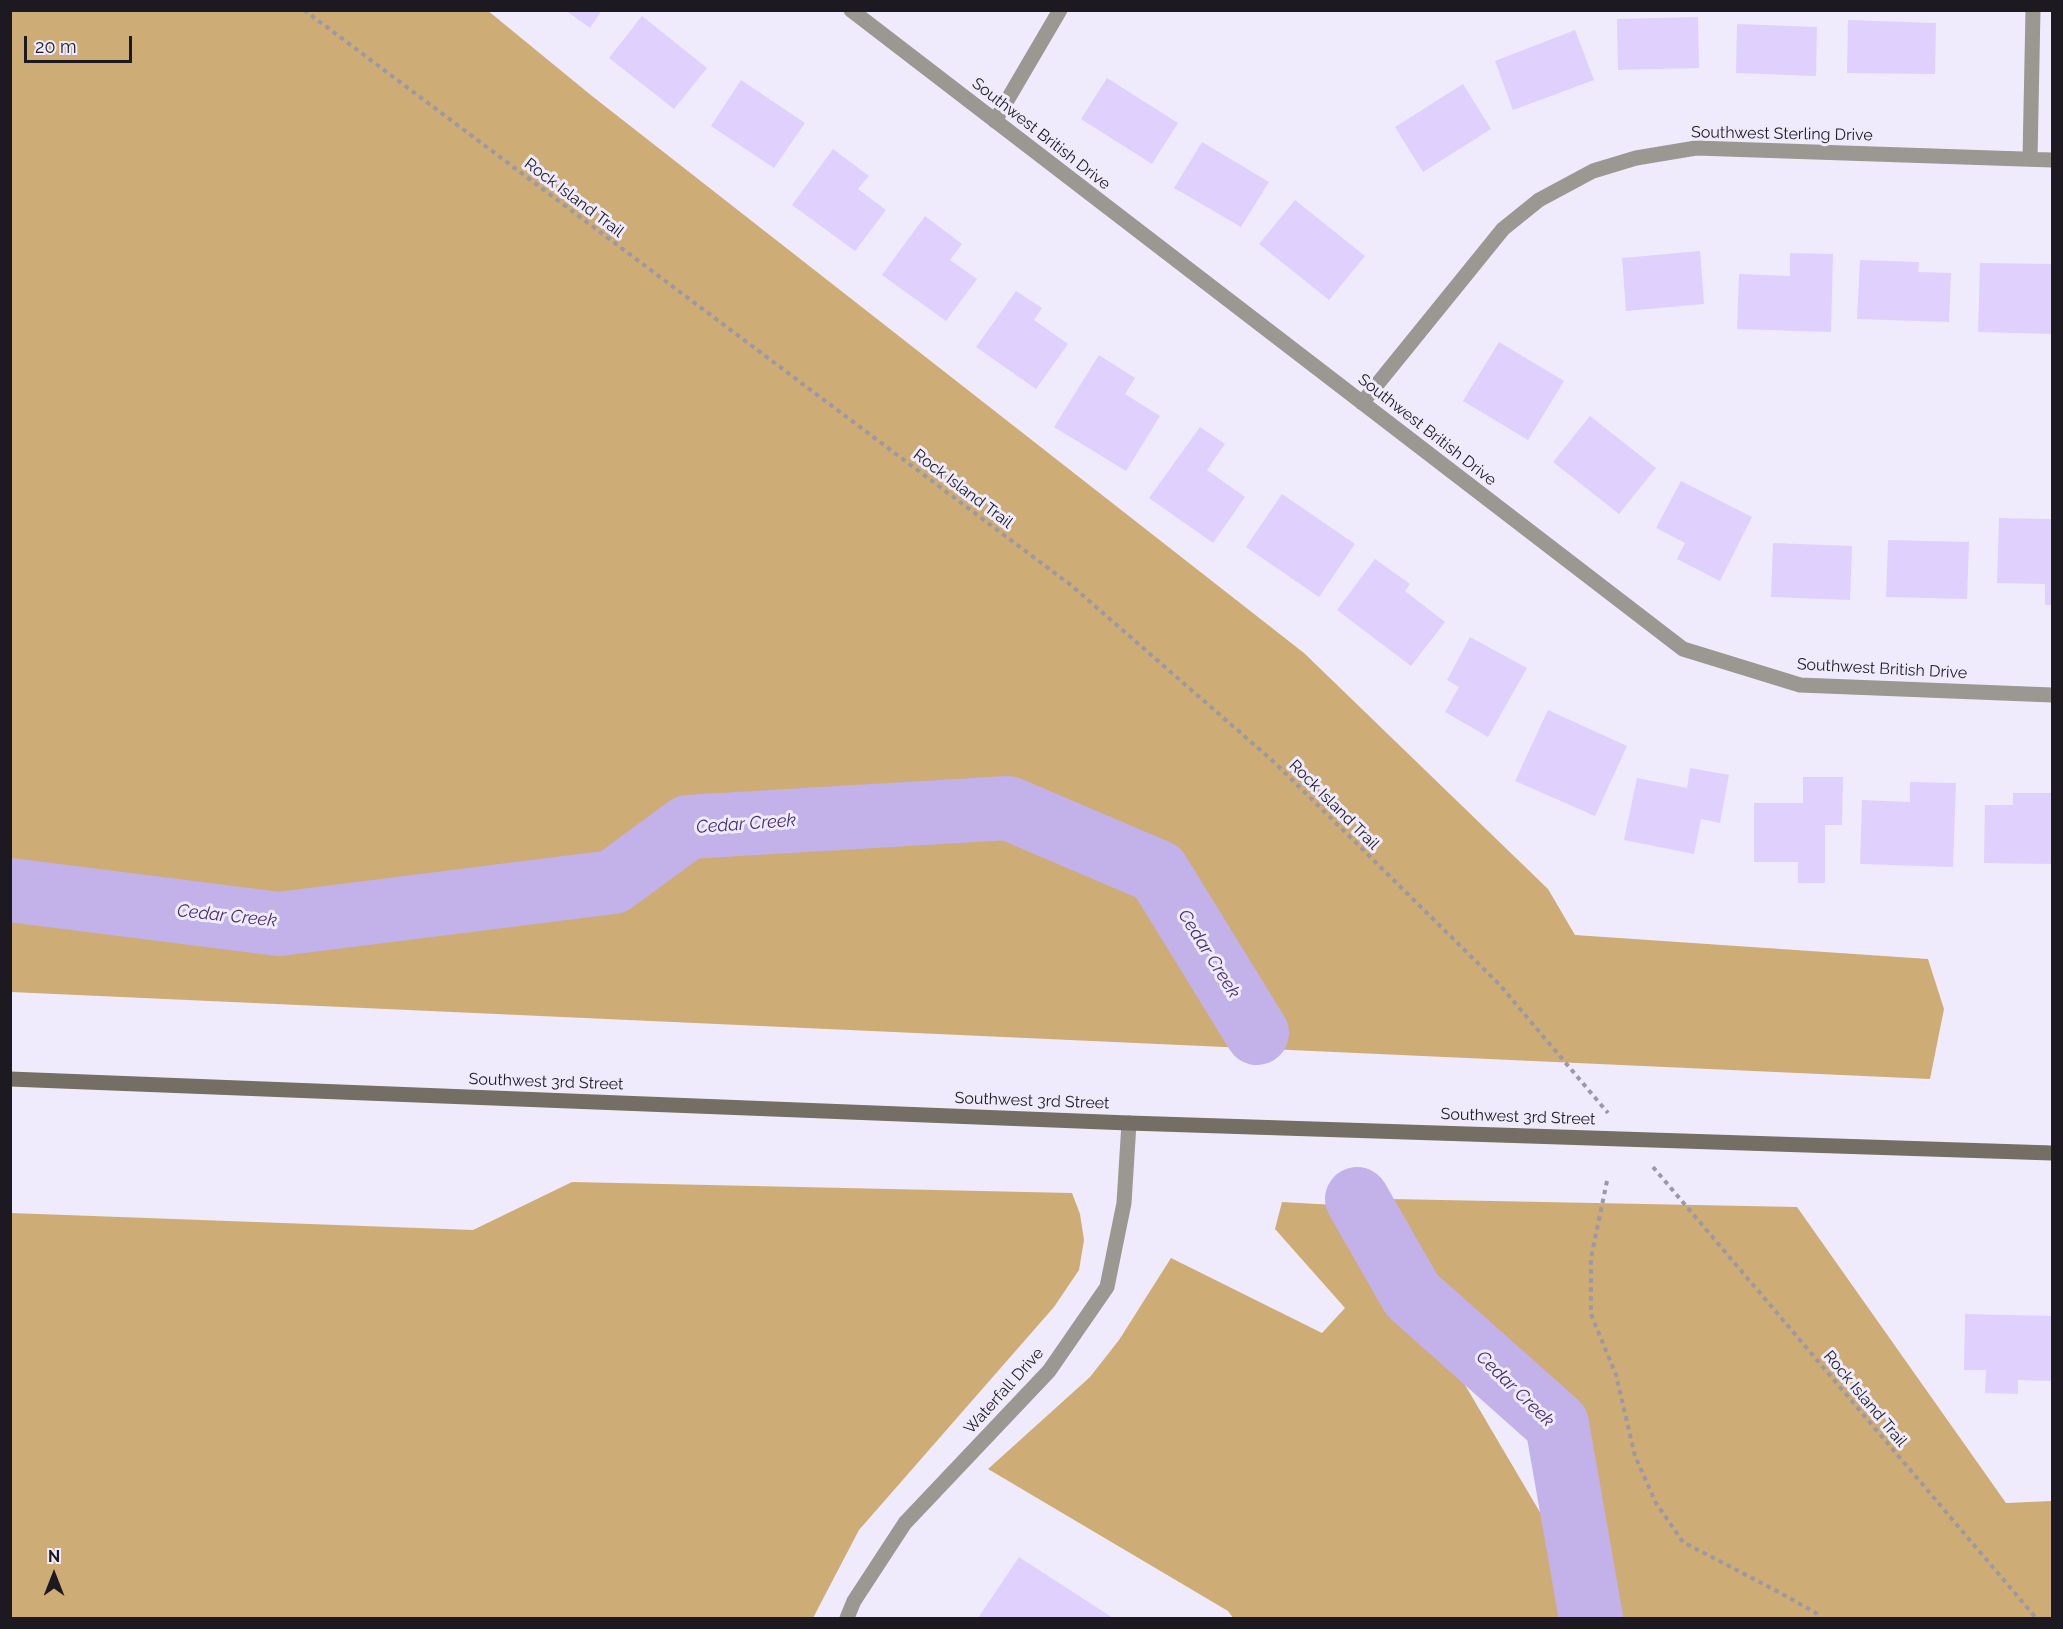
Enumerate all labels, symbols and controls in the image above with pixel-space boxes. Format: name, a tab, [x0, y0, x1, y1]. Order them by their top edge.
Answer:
scale bar	[27, 24, 135, 62]
text: 20 m	[35, 36, 77, 57]
street label: Southwest British Drive	[968, 74, 1114, 194]
street label: Southwest Sterling Drive	[1691, 123, 1873, 145]
street label: Rock Island Trail	[520, 154, 628, 242]
street label: Southwest British Drive	[1354, 370, 1500, 490]
street label: Rock Island Trail	[909, 445, 1017, 533]
street label: Southwest British Drive	[1796, 655, 1968, 683]
street label: Rock Island Trail	[1285, 756, 1383, 854]
water label: Cedar Creek	[695, 810, 797, 838]
water label: Cedar Creek	[176, 900, 278, 932]
water label: Cedar Creek	[1173, 906, 1245, 1002]
street label: Southwest 3rd Street	[468, 1070, 624, 1094]
street label: Southwest 3rd Street	[954, 1089, 1110, 1113]
street label: Southwest 3rd Street	[1440, 1105, 1596, 1129]
street label: Waterfall Drive	[960, 1344, 1048, 1438]
water label: Cedar Creek	[1471, 1346, 1559, 1432]
street label: Rock Island Trail	[1819, 1347, 1911, 1451]
north arrow	[24, 1545, 84, 1605]
text: N	[48, 1547, 60, 1566]

